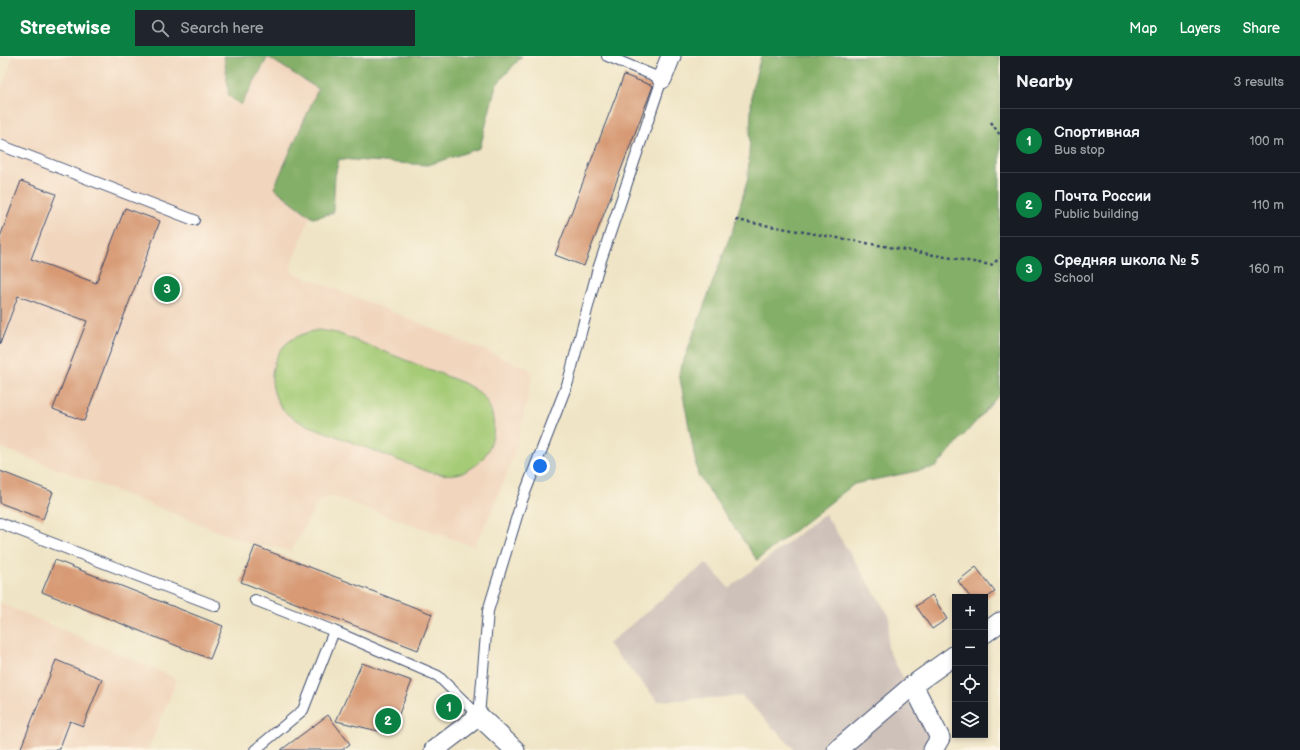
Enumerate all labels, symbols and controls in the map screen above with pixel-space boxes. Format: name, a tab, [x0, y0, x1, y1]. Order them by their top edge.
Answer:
search box	[135, 10, 415, 46]
text: Streetwise	[20, 17, 111, 40]
icon: search	[149, 17, 171, 39]
text: Search here	[181, 19, 264, 38]
text: Map	[1129, 20, 1157, 37]
text: Layers	[1179, 20, 1221, 37]
text: Share	[1243, 20, 1280, 37]
text: Nearby	[1016, 72, 1073, 92]
text: 3 results	[1233, 74, 1284, 90]
text: Спортивная	[1054, 123, 1140, 142]
text: 1	[1026, 133, 1032, 149]
text: 100 m	[1249, 133, 1284, 149]
text: Bus stop	[1054, 142, 1105, 158]
text: Почта России	[1054, 187, 1151, 206]
text: 2	[1025, 197, 1033, 213]
text: 110 m	[1252, 197, 1284, 213]
text: Public building	[1054, 206, 1139, 222]
text: Средняя школа № 5	[1054, 251, 1199, 270]
text: 3	[1025, 261, 1033, 277]
text: 160 m	[1249, 261, 1284, 277]
text: School	[1054, 270, 1094, 286]
pin: 3	[154, 274, 180, 304]
your location	[530, 456, 550, 476]
map controls	[952, 594, 988, 738]
button: +	[952, 594, 988, 630]
button: −	[952, 630, 988, 666]
button: locate	[952, 666, 988, 702]
pin: 1	[436, 692, 462, 722]
button: layers	[952, 702, 988, 738]
pin: 2	[375, 706, 401, 736]

